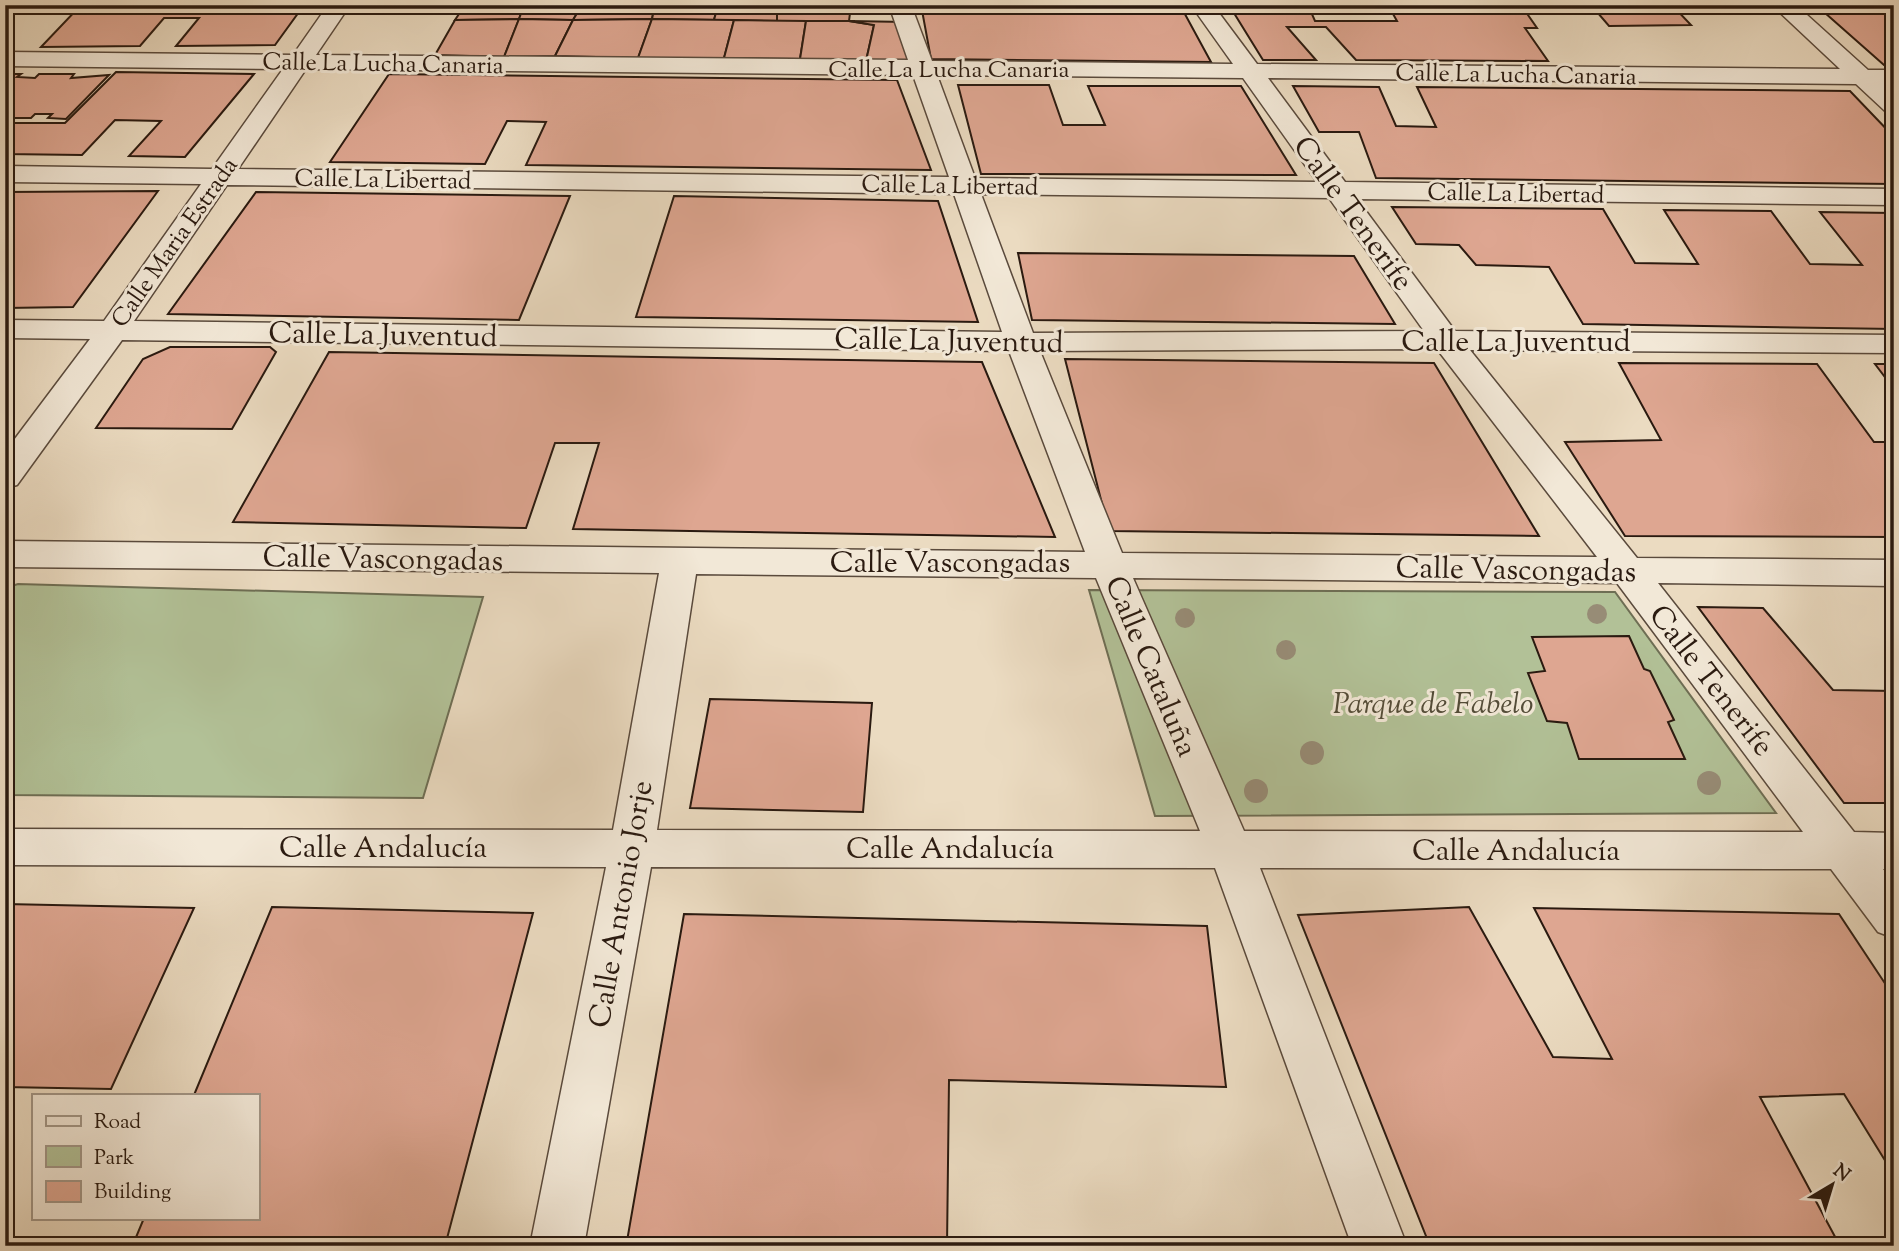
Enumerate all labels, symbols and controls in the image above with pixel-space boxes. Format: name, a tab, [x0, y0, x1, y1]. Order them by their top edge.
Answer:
street label: Calle La Lucha Canaria	[262, 46, 504, 84]
street label: Calle La Lucha Canaria	[828, 54, 1070, 88]
street label: Calle La Lucha Canaria	[1395, 57, 1637, 95]
street label: Calle Tenerife	[1281, 128, 1423, 301]
street label: Calle Maria Estrada	[104, 151, 247, 335]
street label: Calle La Libertad	[294, 162, 472, 200]
street label: Calle La Libertad	[861, 168, 1039, 206]
street label: Calle La Libertad	[1427, 176, 1605, 214]
street label: Calle La Juventud	[268, 313, 498, 360]
street label: Calle La Juventud	[834, 319, 1064, 366]
street label: Calle La Juventud	[1401, 322, 1631, 365]
street label: Calle Vascongadas	[262, 537, 504, 584]
street label: Calle Vascongadas	[830, 543, 1070, 586]
street label: Calle Vascongadas	[1395, 548, 1637, 595]
street label: Calle Cataluña	[1092, 570, 1207, 764]
street label: Calle Tenerife	[1637, 597, 1783, 766]
park label: Parque de Fabelo	[1333, 684, 1533, 727]
street label: Calle Antonio Jorje	[580, 777, 665, 1032]
street label: Calle Andalucía	[279, 828, 487, 871]
street label: Calle Andalucía	[846, 829, 1054, 872]
street label: Calle Andalucía	[1412, 831, 1620, 874]
legend	[32, 1094, 259, 1220]
text: Road	[94, 1108, 141, 1138]
text: Park	[94, 1144, 135, 1174]
north arrow	[1798, 1150, 1868, 1220]
text: N	[1827, 1158, 1855, 1189]
text: Building	[94, 1178, 171, 1208]

